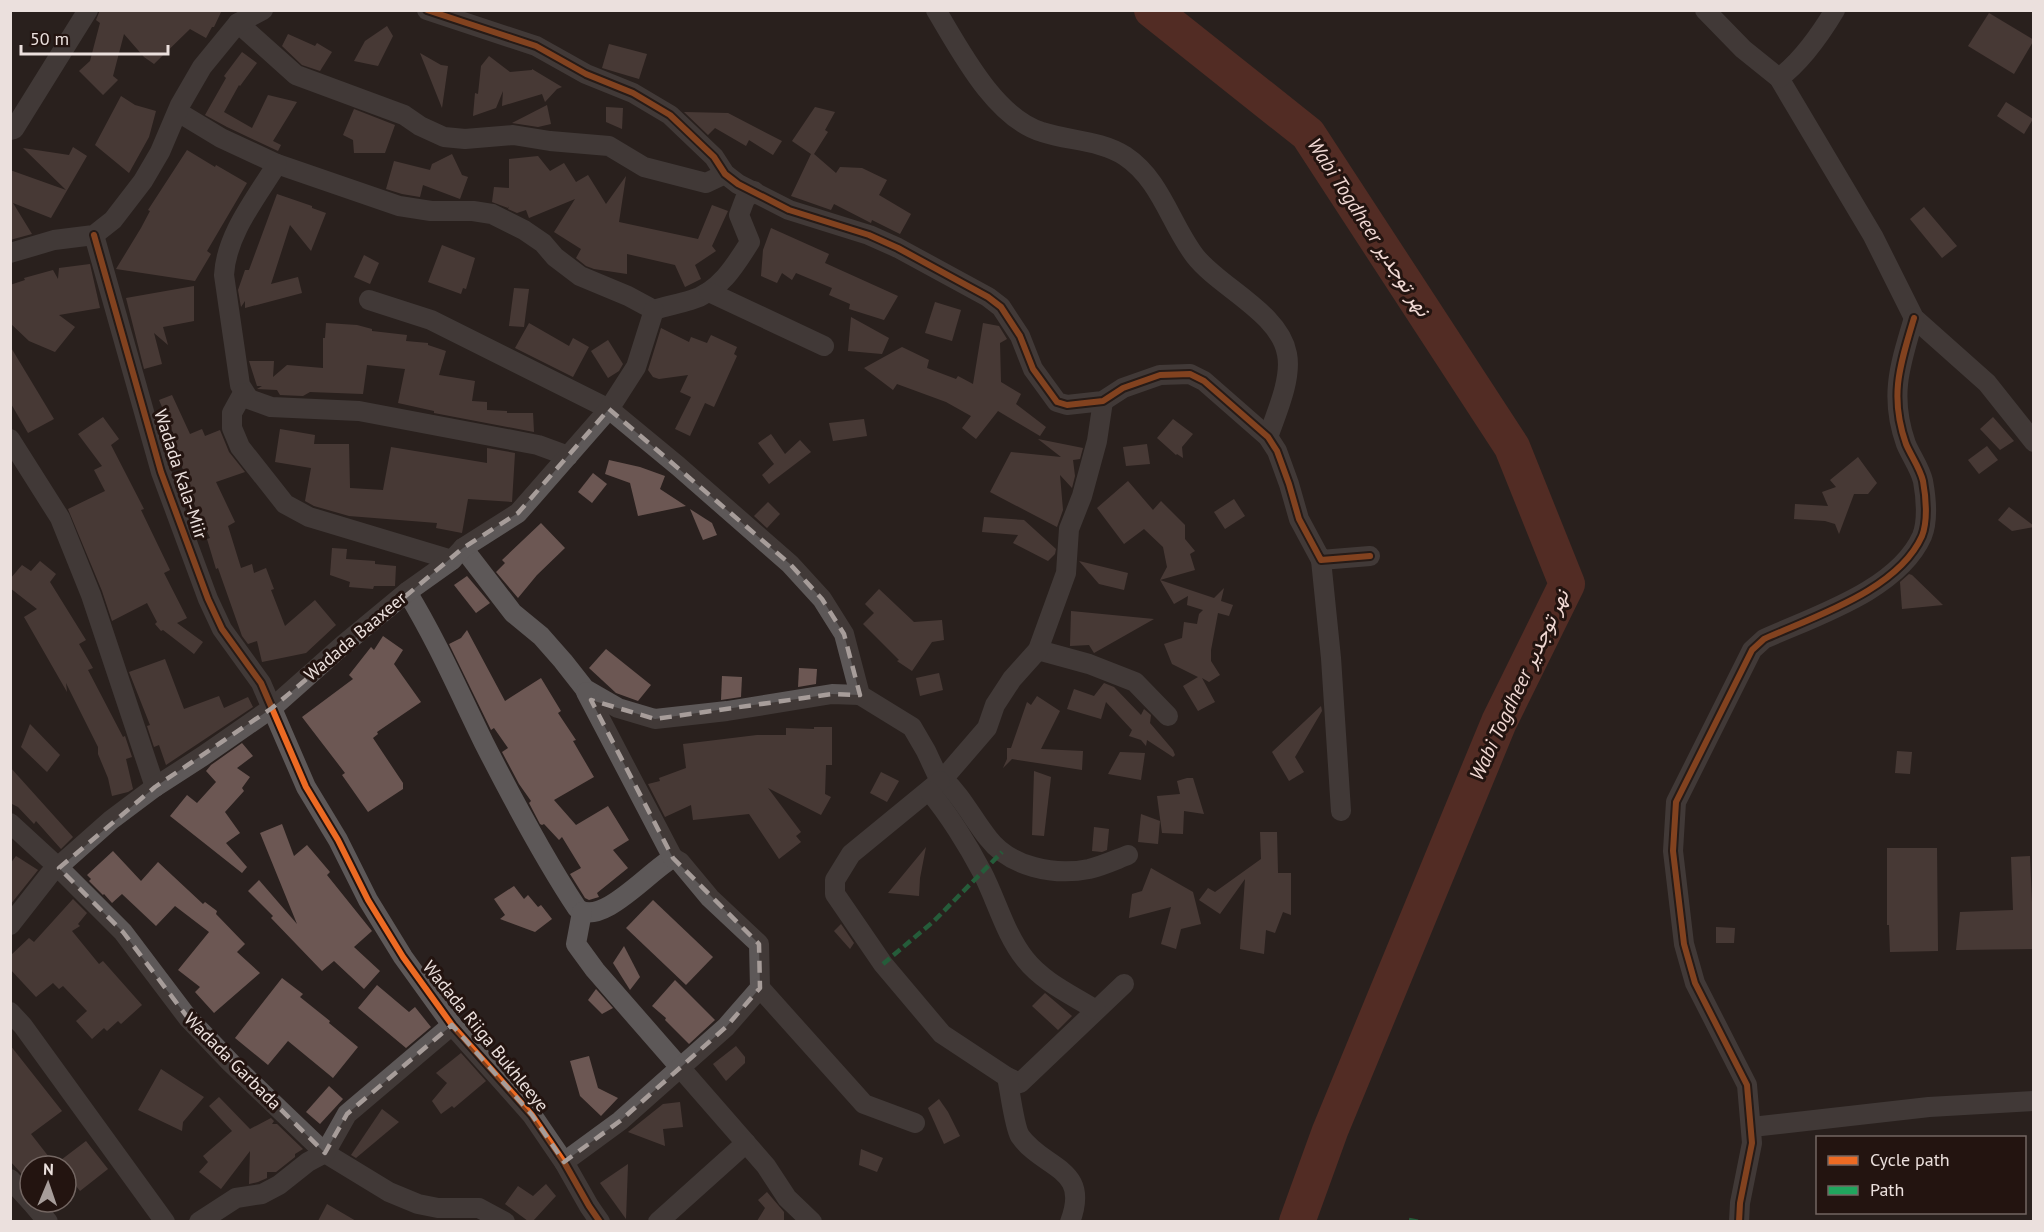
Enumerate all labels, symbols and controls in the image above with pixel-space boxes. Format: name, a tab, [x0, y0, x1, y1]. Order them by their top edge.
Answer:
scale bar	[21, 18, 168, 56]
text: 50 m	[30, 27, 69, 50]
water label: Wabi Togdheer نهر توجدير	[1302, 133, 1437, 322]
street label: Wadada Kala-Miir	[149, 406, 213, 542]
water label: Wabi Togdheer نهر توجدير	[1463, 584, 1575, 784]
street label: Wadada Baaxeer	[299, 587, 411, 685]
street label: Wadada Riiga Bukhleeye	[418, 956, 554, 1116]
street label: Wadada Garbada	[179, 1007, 287, 1115]
legend	[1816, 1136, 2026, 1214]
text: Cycle path	[1870, 1148, 1950, 1171]
north arrow	[18, 1154, 78, 1214]
text: N	[43, 1159, 54, 1179]
text: Path	[1870, 1178, 1904, 1201]

